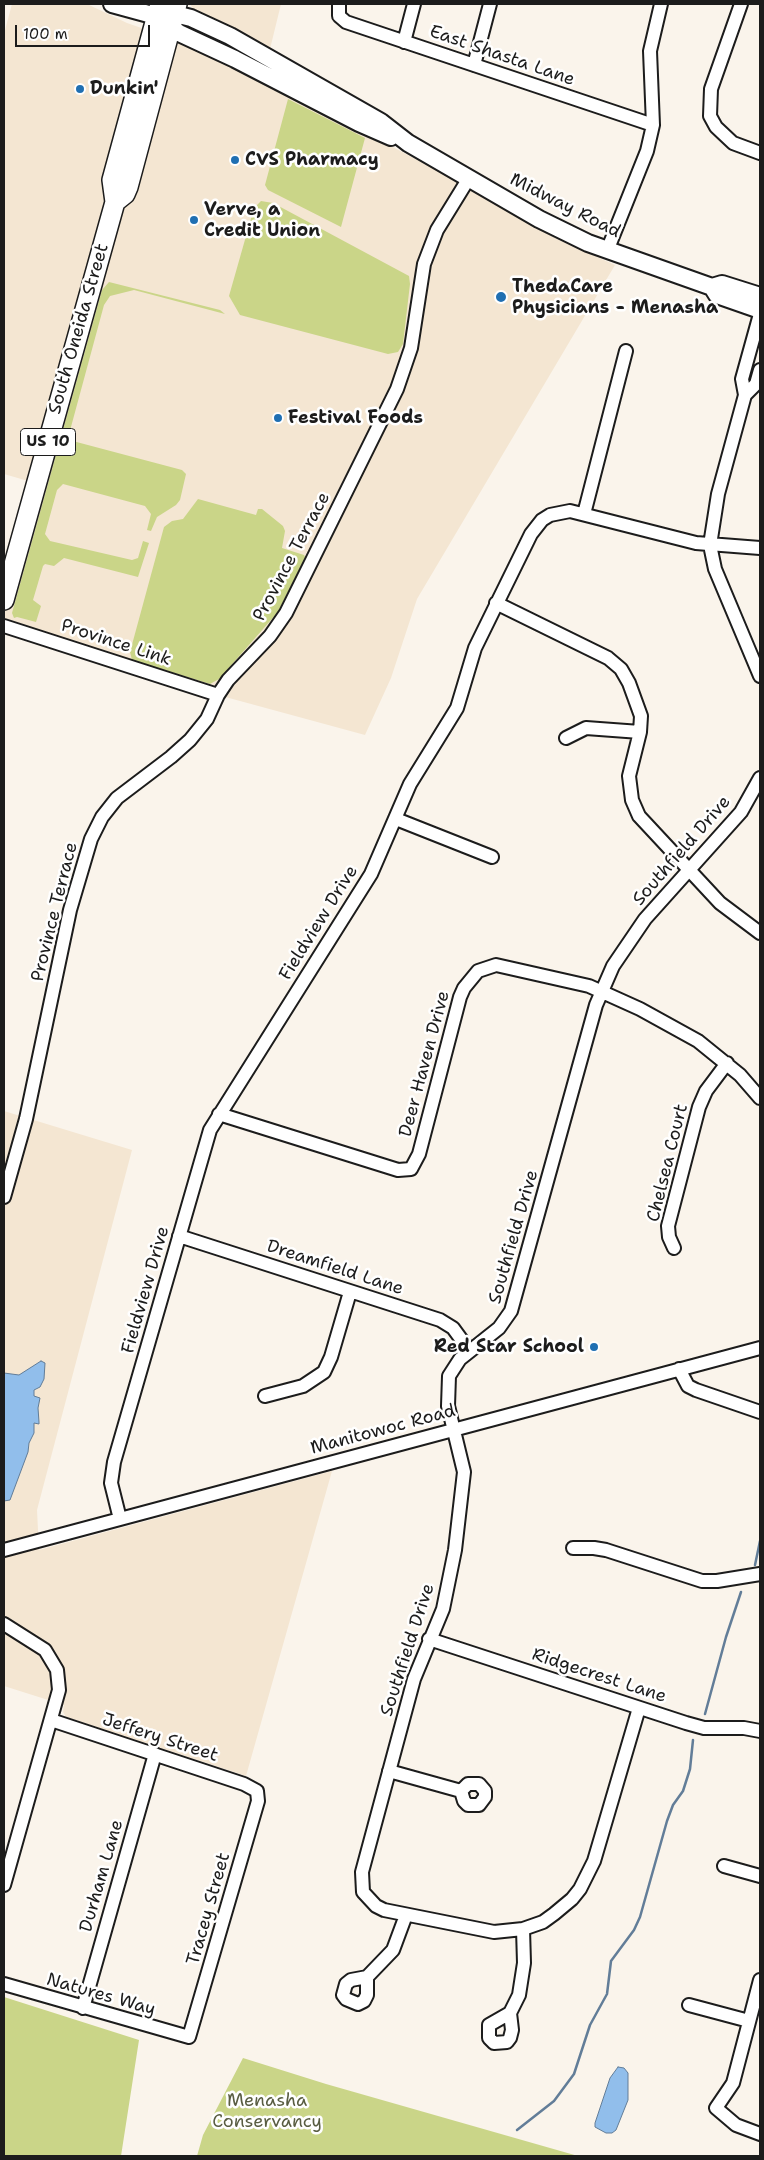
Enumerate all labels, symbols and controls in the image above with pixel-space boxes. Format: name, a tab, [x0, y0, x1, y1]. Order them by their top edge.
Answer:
scale bar	[18, 15, 152, 47]
street label: East Shasta Lane	[427, 21, 577, 91]
text: 100 m	[23, 24, 68, 44]
place label: Dunkin'	[90, 78, 159, 100]
marker: Dunkin'	[74, 83, 86, 95]
place label: CVS Pharmacy	[245, 149, 379, 171]
marker: CVS Pharmacy	[229, 154, 241, 166]
street label: Midway Road	[506, 169, 624, 243]
place label: Verve, a Credit Union	[204, 199, 320, 242]
marker: Verve, a Credit Union	[188, 214, 200, 226]
street label: South Oneida Street	[44, 241, 114, 417]
place label: ThedaCare Physicians - Menasha	[512, 276, 718, 318]
marker: ThedaCare Physicians - Menasha	[494, 290, 508, 304]
place label: Festival Foods	[288, 407, 423, 429]
marker: Festival Foods	[272, 412, 284, 424]
road number: US 10	[20, 428, 76, 456]
street label: Province Terrace	[249, 489, 335, 625]
street label: Province Link	[58, 615, 174, 671]
street label: Southfield Drive	[628, 792, 736, 910]
street label: Province Terrace	[27, 840, 83, 984]
street label: Fieldview Drive	[275, 862, 363, 984]
street label: Deer Haven Drive	[395, 989, 455, 1139]
street label: Chelsea Court	[643, 1102, 693, 1224]
street label: Southfield Drive	[485, 1168, 543, 1306]
street label: Fieldview Drive	[118, 1224, 174, 1356]
street label: Dreamfield Lane	[264, 1236, 406, 1300]
place label: Red Star School	[434, 1336, 584, 1358]
marker: Red Star School	[588, 1341, 600, 1353]
street label: Manitowoc Road	[308, 1400, 458, 1460]
street label: Southfield Drive	[376, 1581, 440, 1719]
street label: Ridgecrest Lane	[529, 1644, 669, 1708]
street label: Jeffery Street	[99, 1709, 221, 1767]
street label: Durham Lane	[76, 1817, 128, 1935]
street label: Tracey Street	[183, 1850, 235, 1968]
street label: Natures Way	[44, 1969, 158, 2021]
park label: Menasha Conservancy	[212, 2090, 322, 2132]

